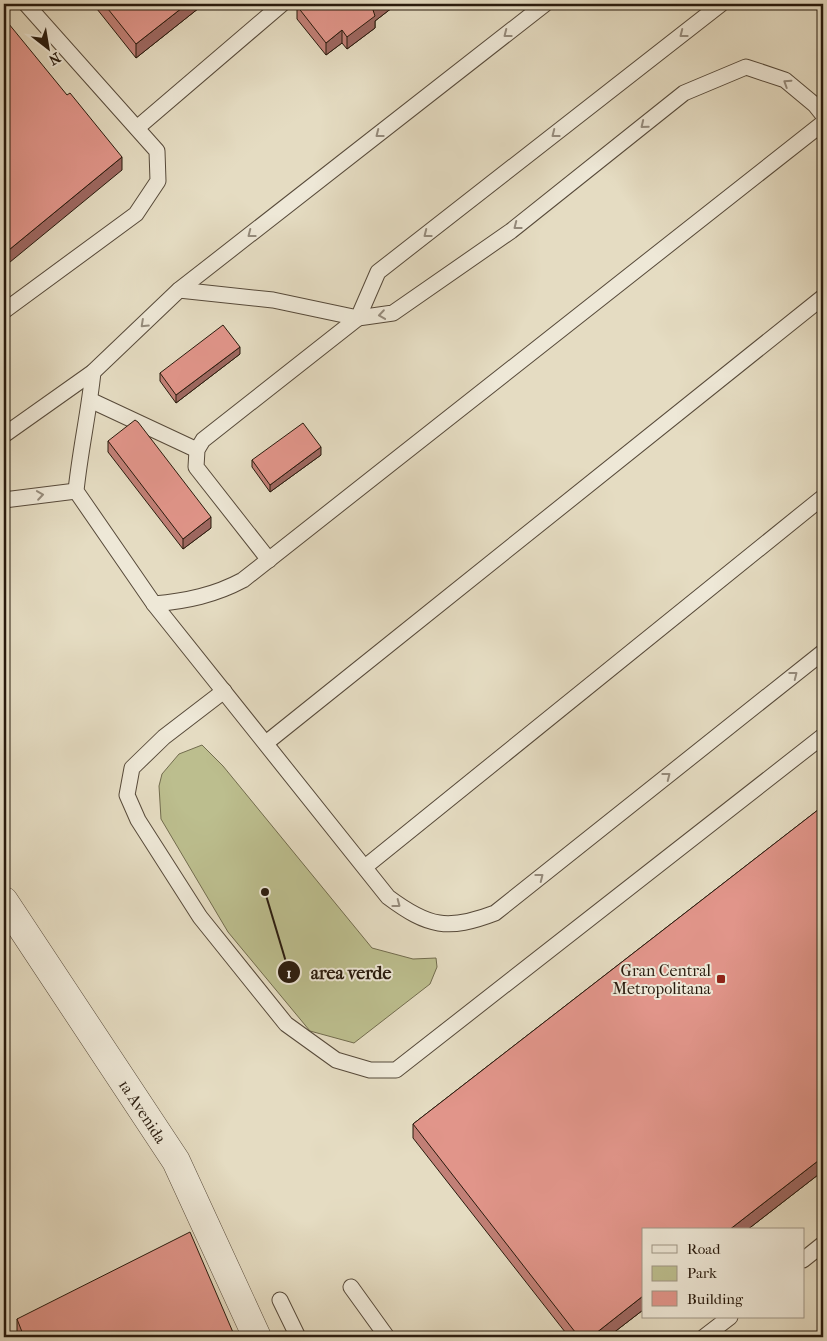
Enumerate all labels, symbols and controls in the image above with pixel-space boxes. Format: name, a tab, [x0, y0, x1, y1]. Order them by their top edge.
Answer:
north arrow	[22, 22, 72, 72]
one-way arrow	[680, 28, 689, 36]
one-way arrow	[504, 29, 513, 37]
text: N	[45, 49, 63, 69]
one-way arrow	[783, 80, 793, 89]
one-way arrow	[641, 119, 650, 127]
one-way arrow	[375, 128, 385, 137]
one-way arrow	[551, 128, 561, 137]
one-way arrow	[513, 220, 523, 229]
one-way arrow	[248, 229, 257, 237]
one-way arrow	[424, 229, 433, 237]
one-way arrow	[378, 309, 387, 319]
one-way arrow	[140, 318, 149, 327]
one-way arrow	[35, 491, 44, 501]
one-way arrow	[788, 673, 797, 681]
one-way arrow	[661, 774, 670, 782]
one-way arrow	[534, 875, 543, 883]
one-way arrow	[391, 898, 401, 907]
callout: area verde	[276, 956, 402, 989]
place label: Gran Central Metropolitana	[613, 961, 712, 998]
text: area verde	[311, 963, 391, 984]
text: 1	[286, 964, 292, 982]
marker: Gran Central Metropolitana	[715, 973, 727, 985]
street label: 1a Avenida	[115, 1076, 171, 1147]
legend	[642, 1228, 804, 1318]
text: Road	[687, 1240, 721, 1258]
text: Park	[687, 1264, 717, 1282]
text: Building	[687, 1290, 744, 1308]

